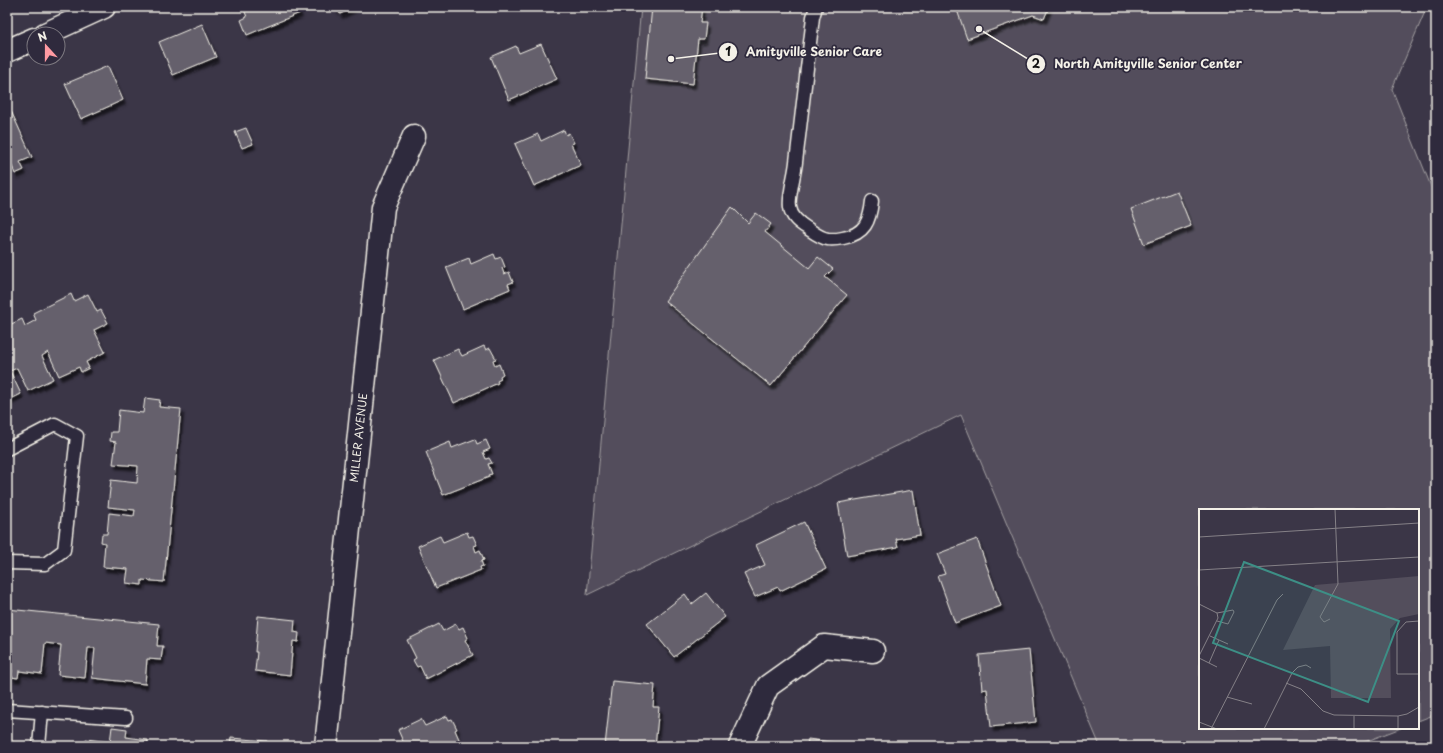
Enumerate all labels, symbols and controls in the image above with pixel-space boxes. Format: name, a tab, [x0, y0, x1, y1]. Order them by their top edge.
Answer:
north arrow	[26, 26, 66, 66]
text: N	[35, 27, 50, 46]
callout: Amityville Senior Care	[718, 40, 890, 64]
text: 1	[725, 42, 731, 60]
text: Amityville Senior Care	[746, 42, 883, 60]
callout: North Amityville Senior Center	[1026, 52, 1251, 76]
text: 2	[1032, 54, 1041, 72]
text: North Amityville Senior Center	[1054, 54, 1243, 72]
street label: MILLER AVENUE	[345, 392, 371, 483]
inset map	[1199, 509, 1419, 729]

